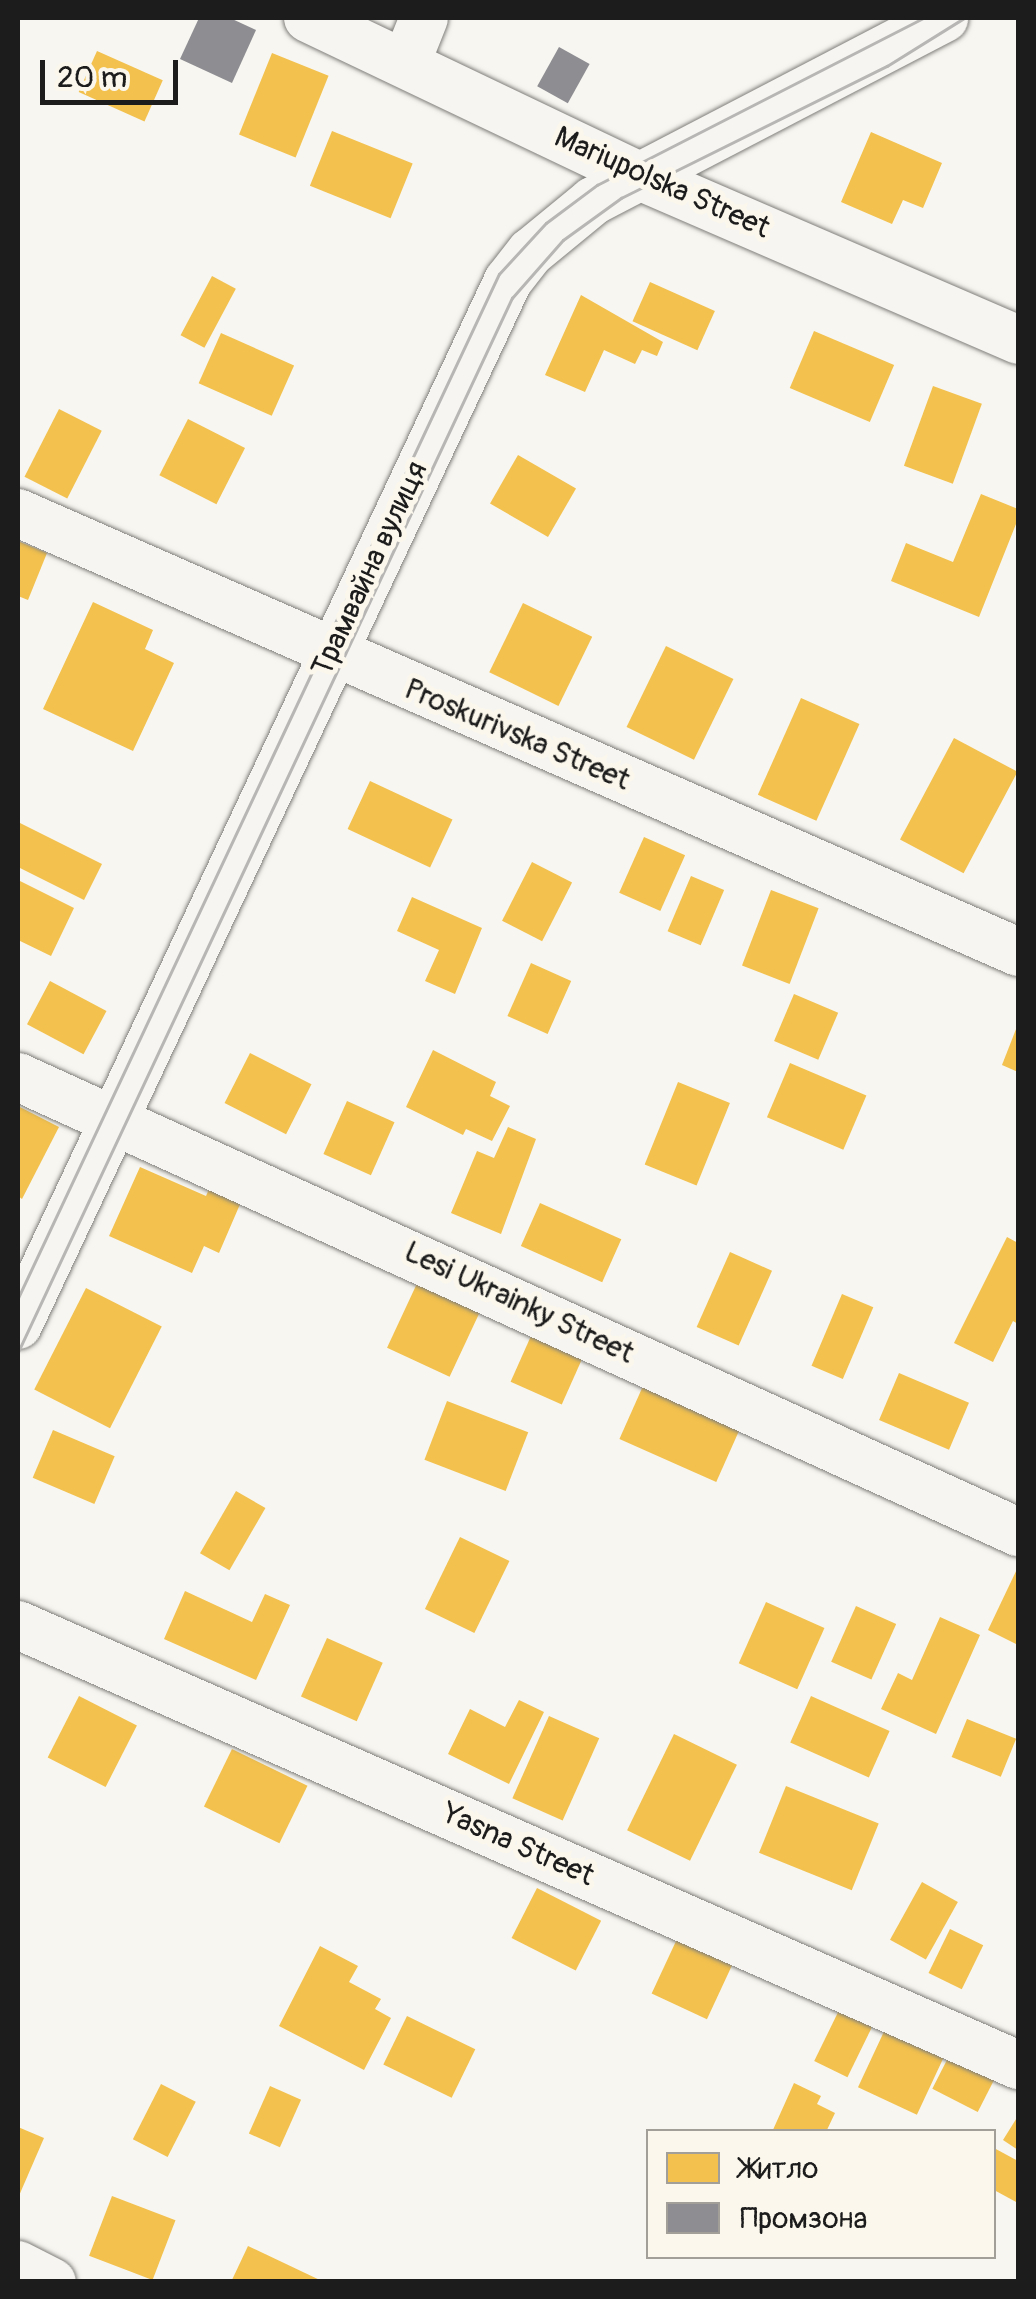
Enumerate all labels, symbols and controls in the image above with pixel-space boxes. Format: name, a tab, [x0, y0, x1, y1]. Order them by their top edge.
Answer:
scale bar	[45, 40, 182, 102]
text: 20 m	[57, 59, 127, 96]
street label: Mariupolska Street	[549, 119, 775, 247]
street label: Трамвайна вулиця	[305, 456, 435, 682]
street label: Proskurivska Street	[399, 671, 635, 799]
street label: Lesi Ukrainky Street	[398, 1234, 640, 1372]
street label: Yasna Street	[437, 1796, 599, 1894]
legend	[646, 2129, 996, 2259]
text: Житло	[740, 2150, 818, 2187]
text: Промзона	[740, 2200, 868, 2237]

